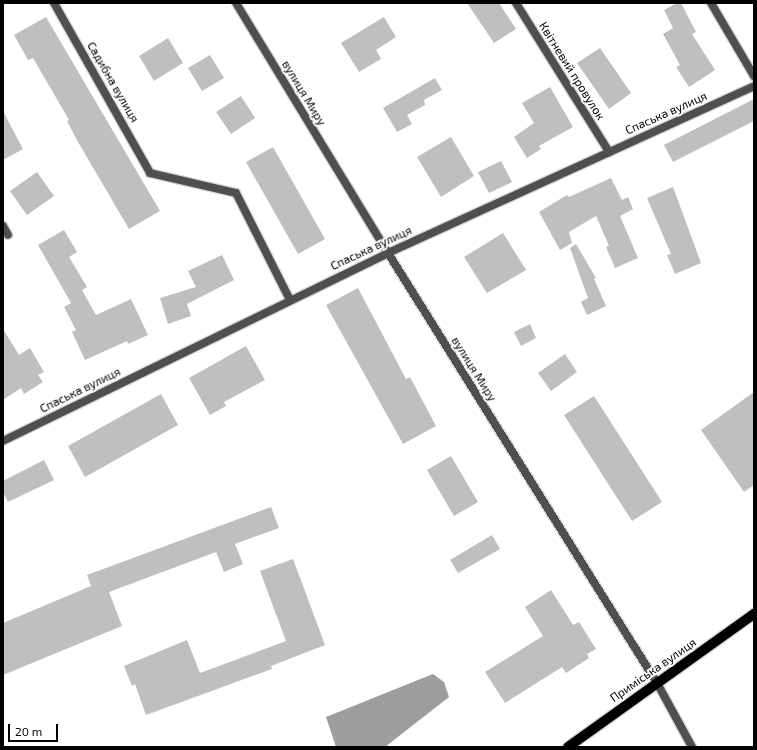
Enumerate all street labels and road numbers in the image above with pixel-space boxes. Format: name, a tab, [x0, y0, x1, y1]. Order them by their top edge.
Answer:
street label: Квітневий провулок	[536, 19, 608, 123]
street label: Садибна вулиця	[84, 39, 142, 125]
street label: вулиця Миру	[279, 58, 329, 128]
street label: Спаська вулиця	[623, 88, 709, 138]
street label: Спаська вулиця	[328, 223, 414, 273]
street label: вулиця Миру	[448, 334, 500, 404]
street label: Спаська вулиця	[37, 364, 123, 416]
street label: Приміська вулиця	[607, 635, 699, 705]

